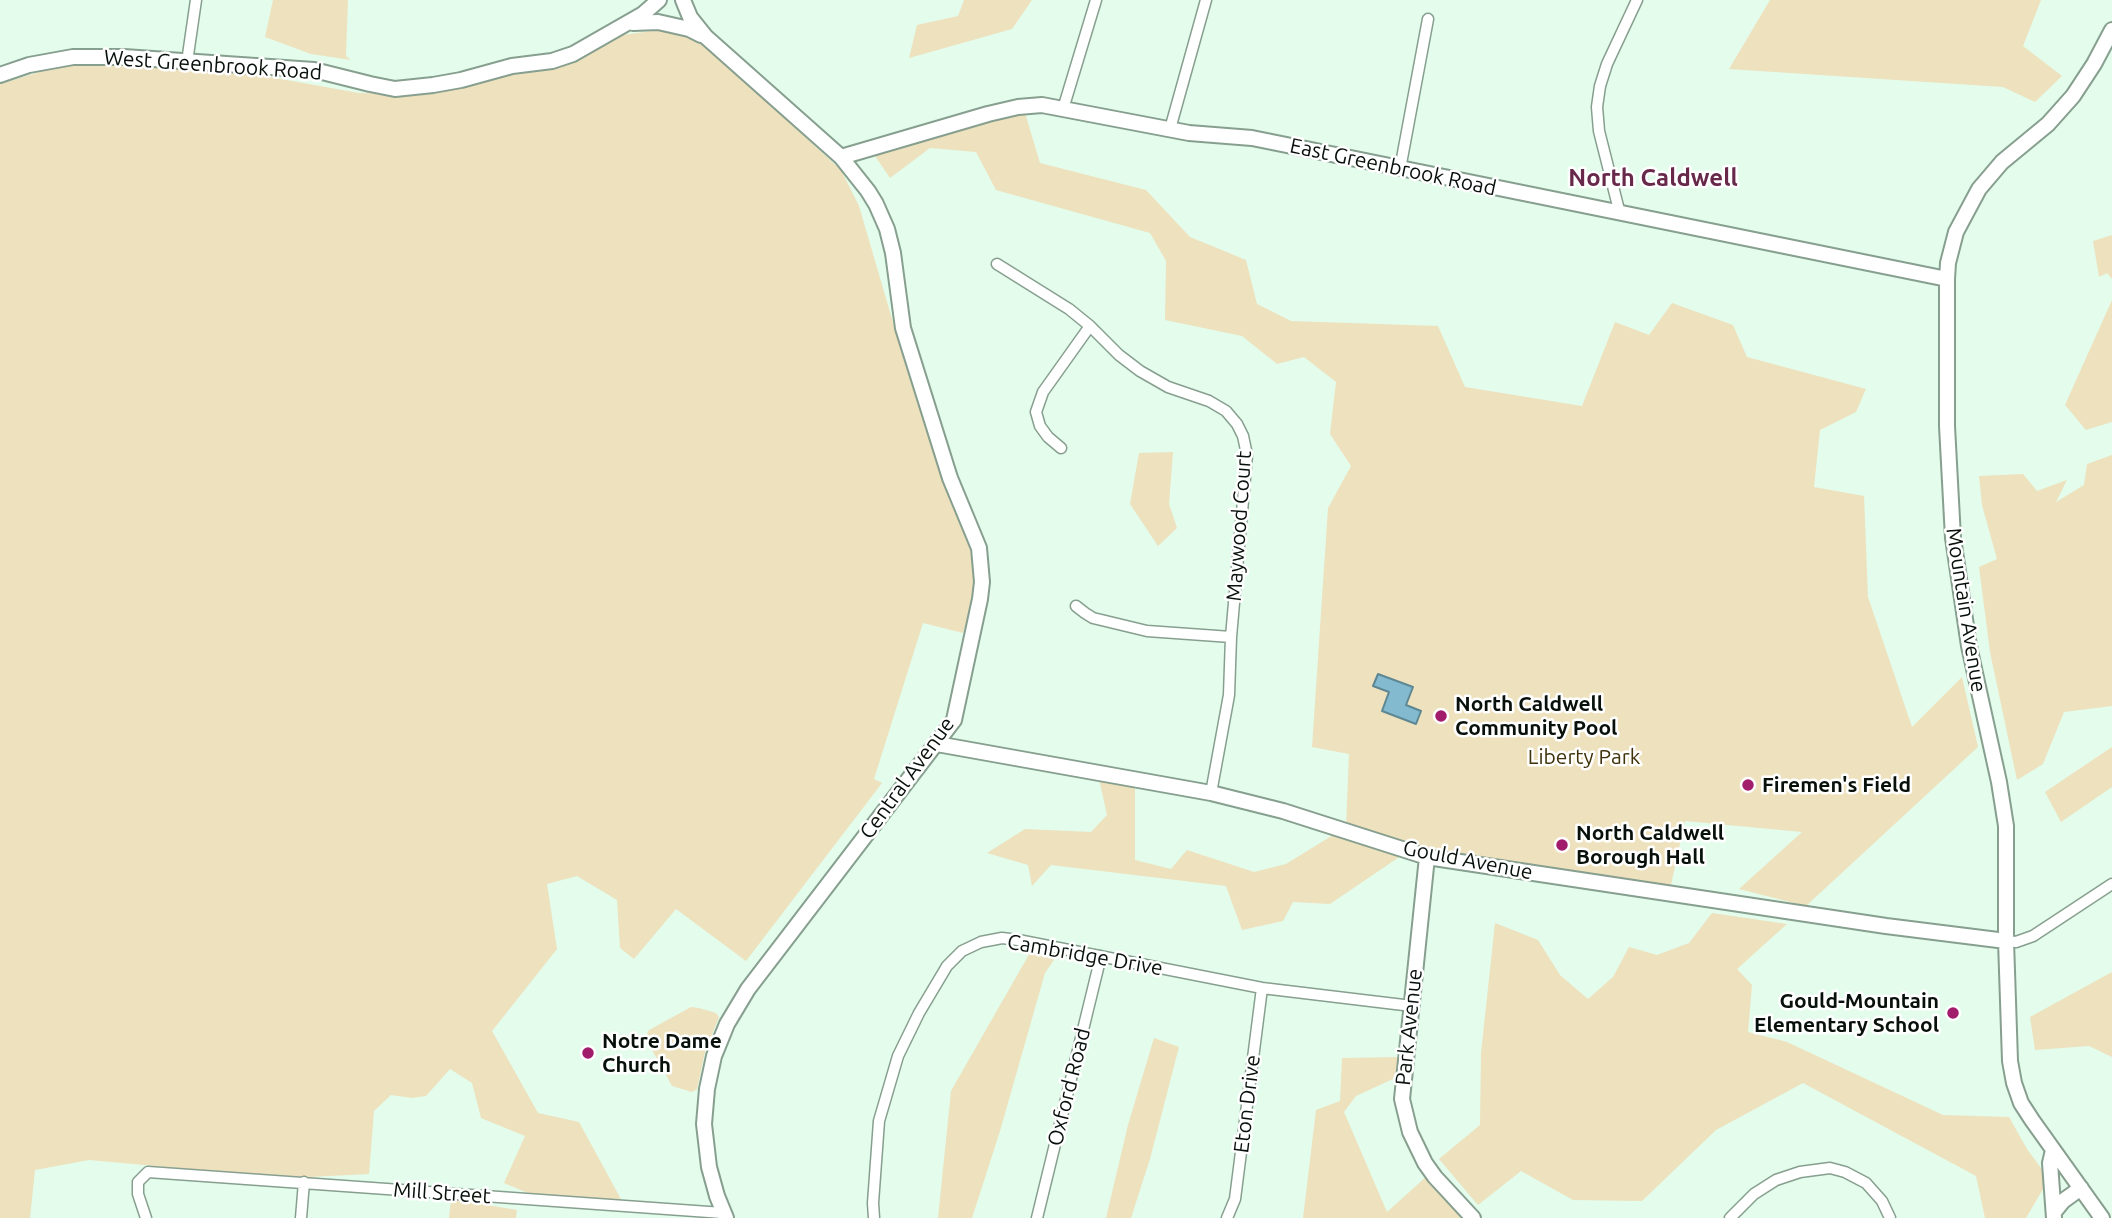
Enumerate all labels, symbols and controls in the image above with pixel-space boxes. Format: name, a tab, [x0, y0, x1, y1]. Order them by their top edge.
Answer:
street label: West Greenbrook Road	[103, 45, 323, 85]
street label: East Greenbrook Road	[1287, 133, 1499, 201]
district label: North Caldwell	[1568, 164, 1738, 192]
street label: Maywood Court	[1221, 450, 1257, 602]
street label: Mountain Avenue	[1941, 526, 1991, 694]
place label: North Caldwell Community Pool	[1455, 691, 1617, 741]
marker: North Caldwell Community Pool	[1433, 708, 1449, 724]
street label: Central Avenue	[854, 712, 960, 844]
park label: Liberty Park	[1528, 744, 1640, 770]
place label: Firemen's Field	[1762, 772, 1911, 798]
marker: Firemen's Field	[1740, 777, 1756, 793]
place label: North Caldwell Borough Hall	[1576, 820, 1724, 870]
street label: Gould Avenue	[1401, 835, 1535, 885]
marker: North Caldwell Borough Hall	[1554, 837, 1570, 853]
street label: Cambridge Drive	[1005, 929, 1165, 981]
street label: Park Avenue	[1390, 967, 1428, 1087]
place label: Gould-Mountain Elementary School	[1754, 988, 1939, 1038]
marker: Gould-Mountain Elementary School	[1945, 1005, 1961, 1021]
street label: Oxford Road	[1042, 1025, 1096, 1149]
place label: Notre Dame Church	[602, 1028, 722, 1078]
marker: Notre Dame Church	[580, 1045, 596, 1061]
street label: Eton Drive	[1228, 1053, 1266, 1155]
street label: Mill Street	[392, 1177, 492, 1209]

